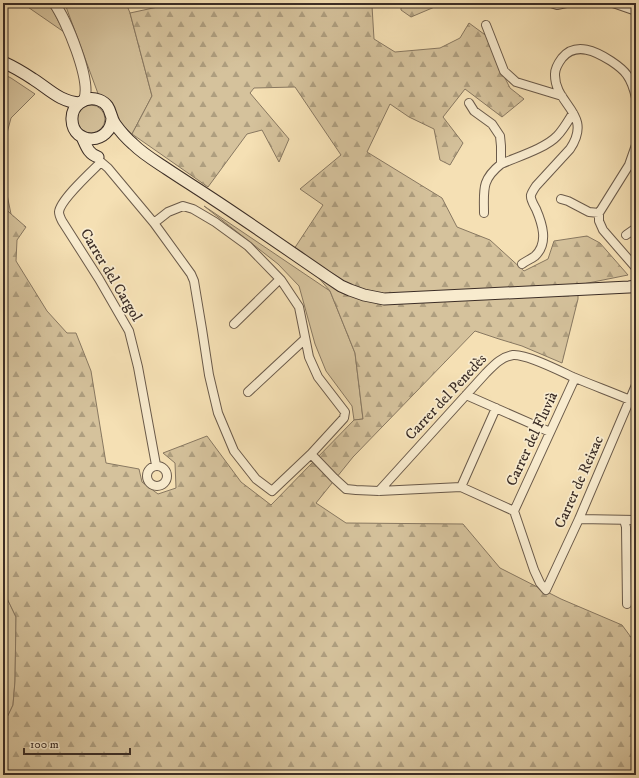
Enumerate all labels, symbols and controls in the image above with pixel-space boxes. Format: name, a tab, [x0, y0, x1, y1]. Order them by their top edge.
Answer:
street label: Carrer del Cargol	[76, 225, 146, 325]
street label: Carrer del Penedès	[401, 350, 491, 444]
street label: Carrer del Fluvià	[502, 388, 562, 489]
street label: Carrer de Reixac	[550, 432, 608, 531]
scale bar	[24, 730, 130, 756]
text: 100 m	[30, 737, 59, 752]

